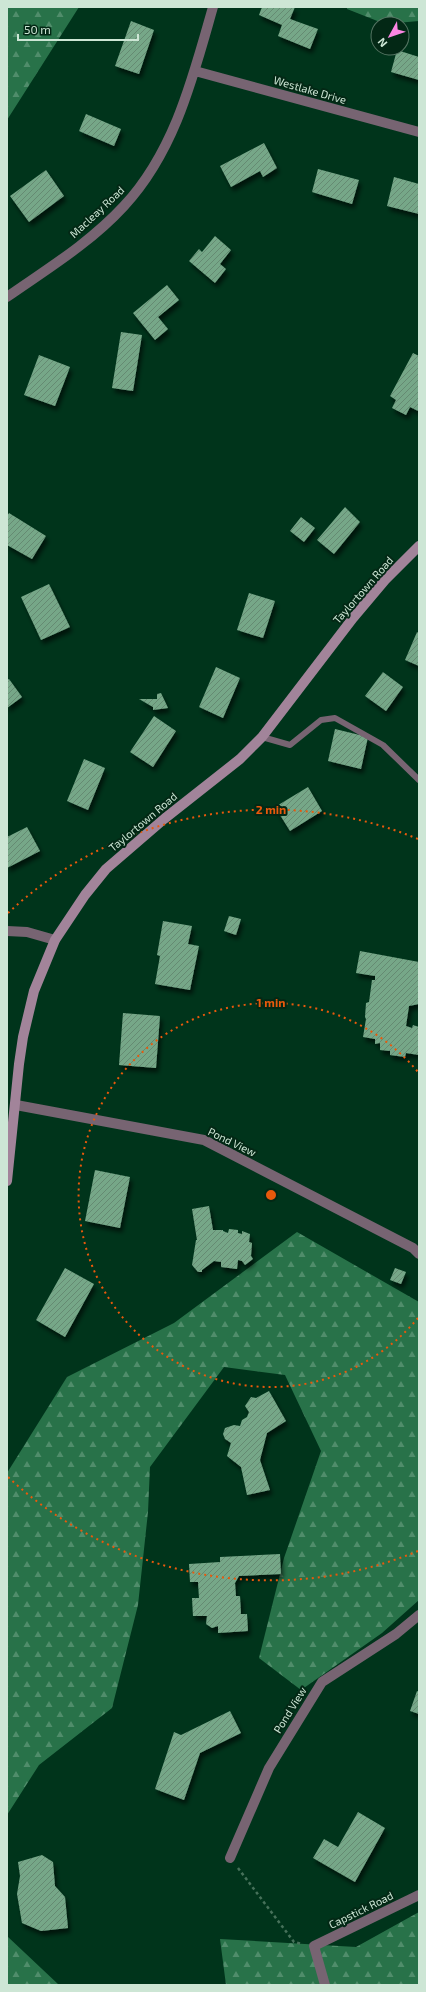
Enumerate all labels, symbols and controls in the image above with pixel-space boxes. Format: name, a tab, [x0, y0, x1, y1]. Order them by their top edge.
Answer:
scale bar	[18, 16, 138, 42]
north arrow	[370, 16, 410, 56]
text: 50 m	[24, 22, 51, 36]
text: N	[374, 35, 389, 50]
street label: Westlake Drive	[272, 73, 348, 106]
street label: Macleay Road	[67, 183, 127, 240]
street label: Taylortown Road	[330, 553, 395, 626]
street label: Taylortown Road	[106, 789, 179, 854]
text: 2 min	[256, 802, 286, 816]
text: 1 min	[257, 995, 285, 1009]
street label: Pond View	[206, 1124, 258, 1159]
centre of rings	[264, 1188, 278, 1202]
street label: Pond View	[270, 1684, 309, 1735]
street label: Capstick Road	[327, 1888, 395, 1931]

